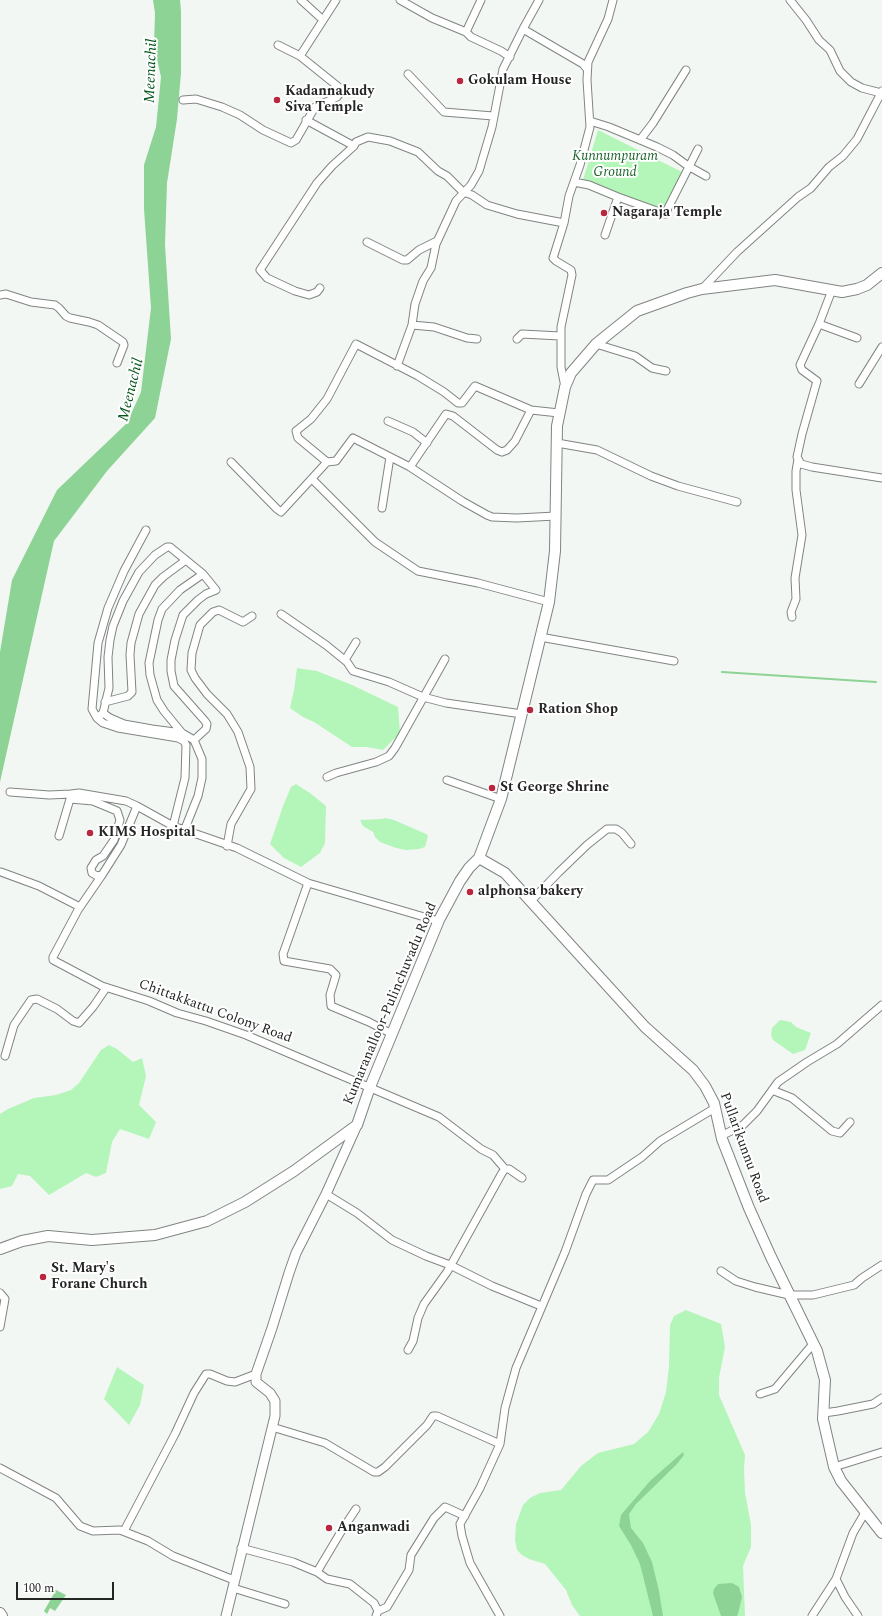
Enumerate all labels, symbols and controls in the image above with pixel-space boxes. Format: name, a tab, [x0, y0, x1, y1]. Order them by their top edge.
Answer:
water label: Meenachil	[142, 38, 162, 104]
place label: Gokulam House	[468, 73, 572, 89]
marker: Gokulam House	[455, 76, 465, 86]
place label: Kadannakudy Siva Temple	[285, 84, 374, 116]
marker: Kadannakudy Siva Temple	[272, 95, 282, 105]
park label: Kunnumpuram Ground	[572, 149, 658, 182]
place label: Nagaraja Temple	[612, 205, 722, 221]
marker: Nagaraja Temple	[599, 208, 609, 218]
water label: Meenachil	[115, 357, 149, 423]
place label: Ration Shop	[538, 702, 618, 718]
marker: Ration Shop	[525, 705, 535, 715]
place label: St George Shrine	[500, 780, 609, 796]
marker: St George Shrine	[487, 783, 497, 793]
place label: KIMS Hospital	[98, 825, 196, 841]
marker: KIMS Hospital	[85, 828, 95, 838]
place label: alphonsa bakery	[478, 884, 583, 900]
marker: alphonsa bakery	[465, 887, 475, 897]
street label: Kumaranalloor-Pulinchuvadu Road	[341, 900, 441, 1108]
street label: Chittakkattu Colony Road	[136, 976, 294, 1048]
street label: Pullarikunnu Road	[715, 1090, 771, 1206]
place label: St. Mary's Forane Church	[51, 1261, 148, 1294]
marker: St. Mary's Forane Church	[38, 1272, 48, 1282]
place label: Anganwadi	[337, 1520, 410, 1536]
marker: Anganwadi	[324, 1523, 334, 1533]
scale bar	[18, 1574, 116, 1600]
text: 100 m	[23, 1579, 54, 1598]

